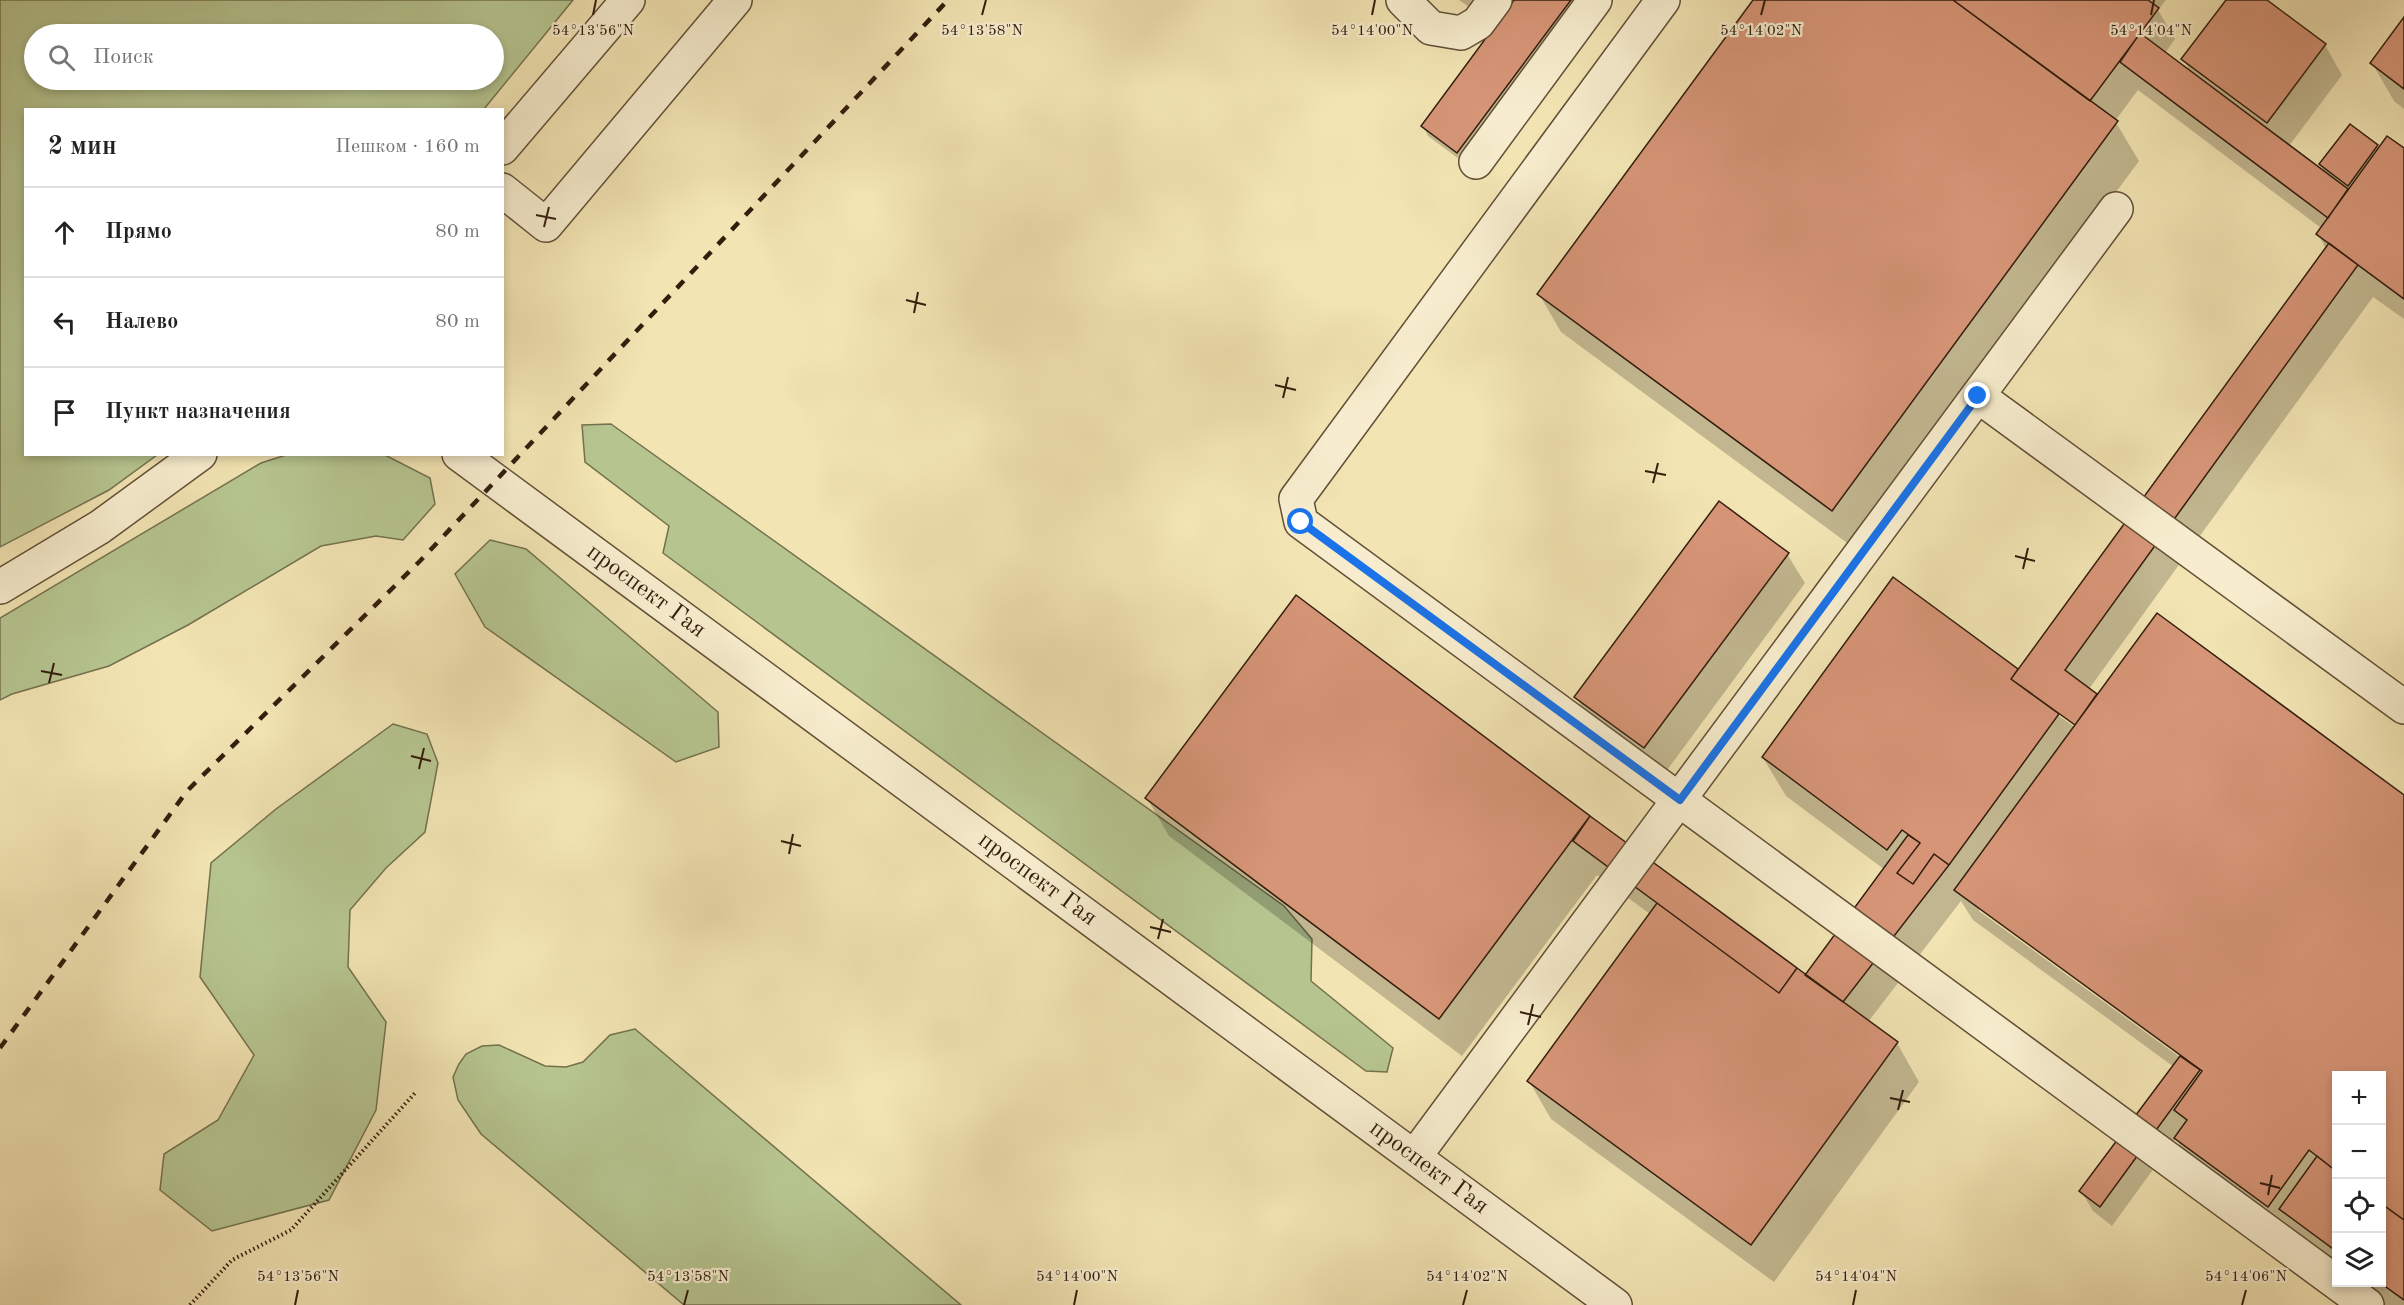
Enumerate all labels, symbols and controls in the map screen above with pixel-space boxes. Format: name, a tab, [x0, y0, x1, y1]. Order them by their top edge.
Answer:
search box	[24, 24, 504, 90]
text: 54°13'56"N	[552, 24, 634, 39]
text: 54°13'58"N	[941, 24, 1023, 39]
text: 54°14'00"N	[1331, 24, 1413, 39]
text: 54°14'02"N	[1720, 24, 1802, 39]
text: 54°14'04"N	[2110, 24, 2192, 39]
icon: search	[45, 41, 78, 74]
text: Поиск	[93, 46, 154, 68]
text: 2 мин	[48, 134, 117, 160]
text: Пешком · 160 m	[335, 137, 480, 157]
icon: ahead	[48, 216, 81, 249]
text: Прямо	[105, 221, 172, 243]
text: 80 m	[435, 222, 480, 242]
icon: left	[48, 306, 81, 339]
text: Налево	[105, 311, 178, 333]
text: 80 m	[435, 312, 480, 332]
route end	[1964, 382, 1990, 408]
icon: arrive	[48, 396, 81, 429]
text: Пункт назначения	[105, 401, 291, 423]
route start	[1287, 508, 1313, 534]
street label: проспект Гая	[582, 540, 710, 643]
street label: проспект Гая	[973, 828, 1101, 931]
map controls	[2332, 1071, 2386, 1287]
button: +	[2332, 1071, 2386, 1125]
street label: проспект Гая	[1365, 1116, 1492, 1219]
button: −	[2332, 1125, 2386, 1179]
button: locate	[2332, 1179, 2386, 1233]
button: layers	[2332, 1233, 2386, 1287]
text: 54°13'56"N	[257, 1270, 339, 1285]
text: 54°13'58"N	[647, 1270, 729, 1285]
text: 54°14'00"N	[1036, 1270, 1118, 1285]
text: 54°14'02"N	[1426, 1270, 1508, 1285]
text: 54°14'04"N	[1815, 1270, 1897, 1285]
text: 54°14'06"N	[2205, 1270, 2287, 1285]

